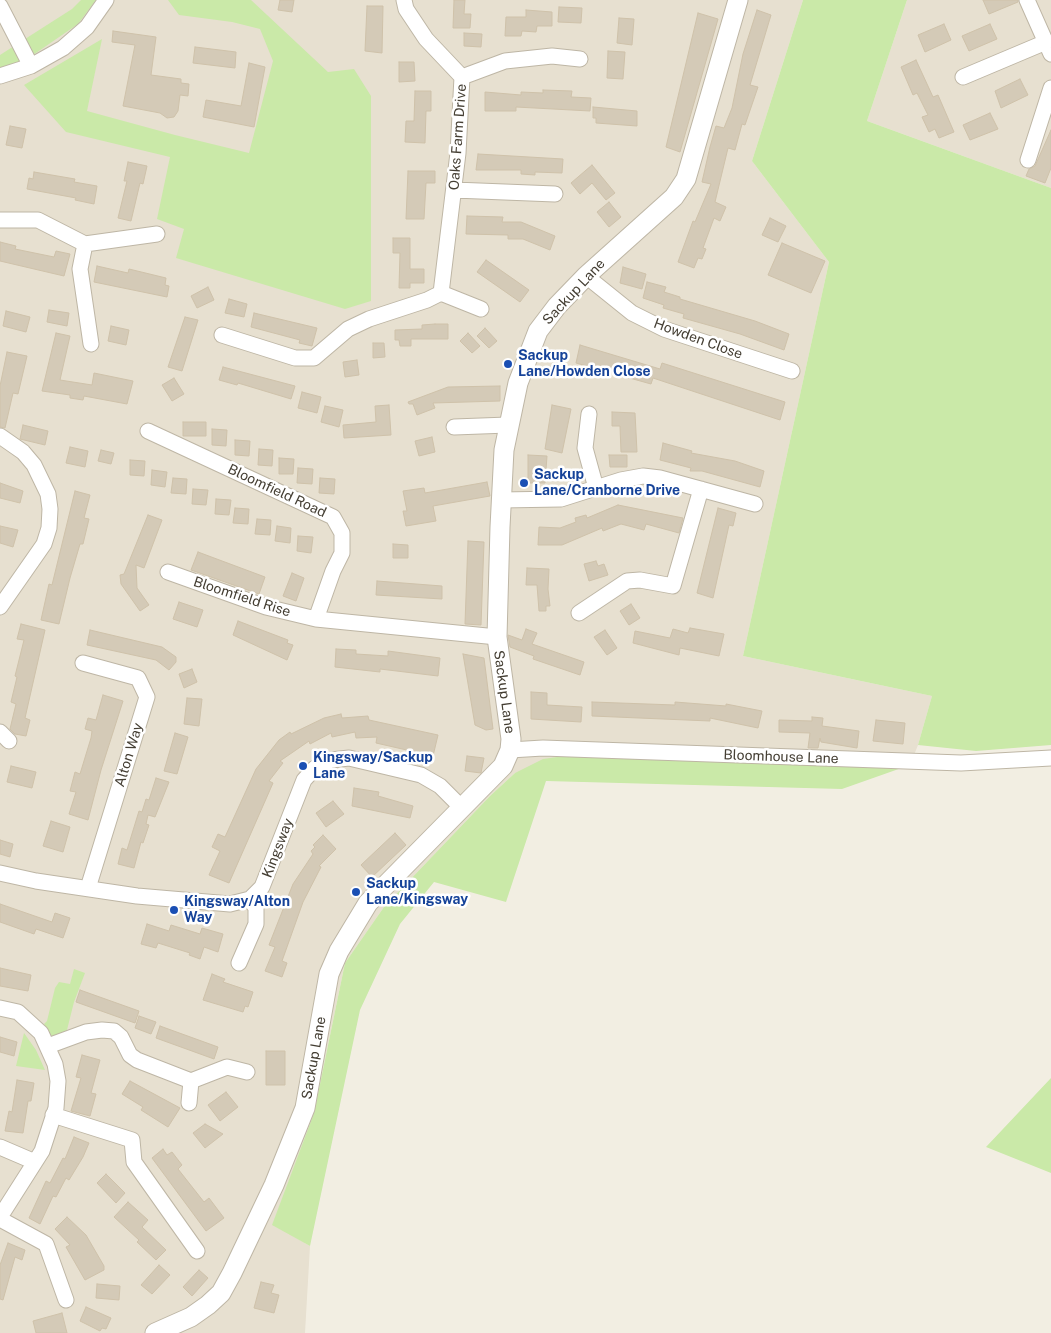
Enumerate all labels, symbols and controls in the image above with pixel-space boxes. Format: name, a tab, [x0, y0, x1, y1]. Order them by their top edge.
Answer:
street label: Oaks Farm Drive	[446, 83, 470, 191]
street label: Sackup Lane	[539, 256, 609, 328]
street label: Howden Close	[651, 315, 745, 363]
place label: Sackup Lane/Howden Close	[518, 348, 651, 381]
marker: Sackup Lane/Howden Close	[502, 358, 514, 370]
street label: Bloomfield Road	[225, 461, 329, 521]
place label: Sackup Lane/Cranborne Drive	[534, 467, 680, 500]
marker: Sackup Lane/Cranborne Drive	[518, 477, 530, 489]
street label: Bloomfield Rise	[191, 573, 293, 621]
street label: Sackup Lane	[490, 649, 518, 735]
street label: Alton Way	[111, 721, 147, 789]
street label: Bloomhouse Lane	[723, 747, 839, 767]
place label: Kingsway/Sackup Lane	[313, 750, 433, 782]
marker: Kingsway/Sackup Lane	[297, 760, 309, 772]
street label: Kingsway	[259, 816, 297, 880]
place label: Sackup Lane/Kingsway	[366, 876, 468, 909]
marker: Sackup Lane/Kingsway	[350, 886, 362, 898]
place label: Kingsway/Alton Way	[184, 894, 290, 926]
marker: Kingsway/Alton Way	[168, 904, 180, 916]
street label: Sackup Lane	[298, 1015, 330, 1101]

